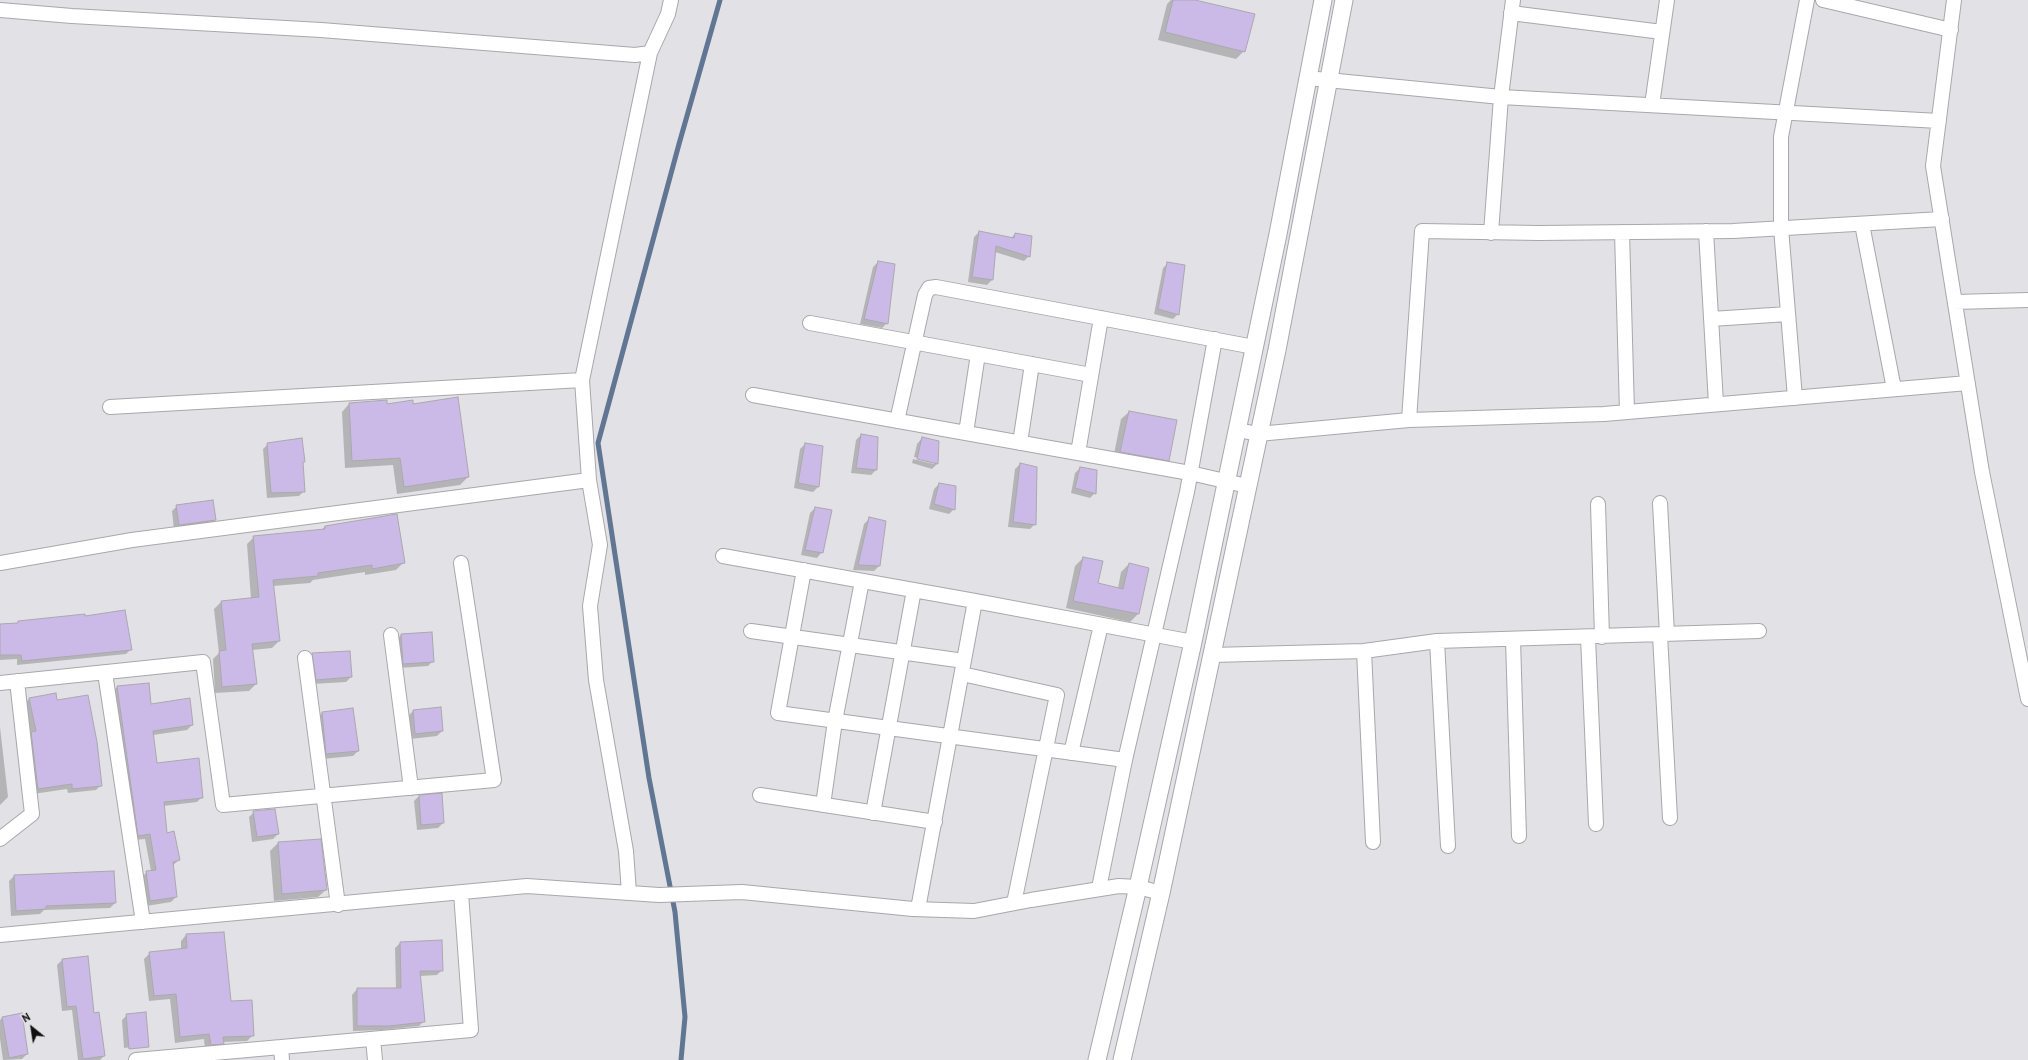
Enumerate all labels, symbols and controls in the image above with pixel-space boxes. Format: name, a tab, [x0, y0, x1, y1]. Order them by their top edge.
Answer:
north arrow	[12, 1008, 52, 1048]
text: N	[19, 1010, 33, 1025]

